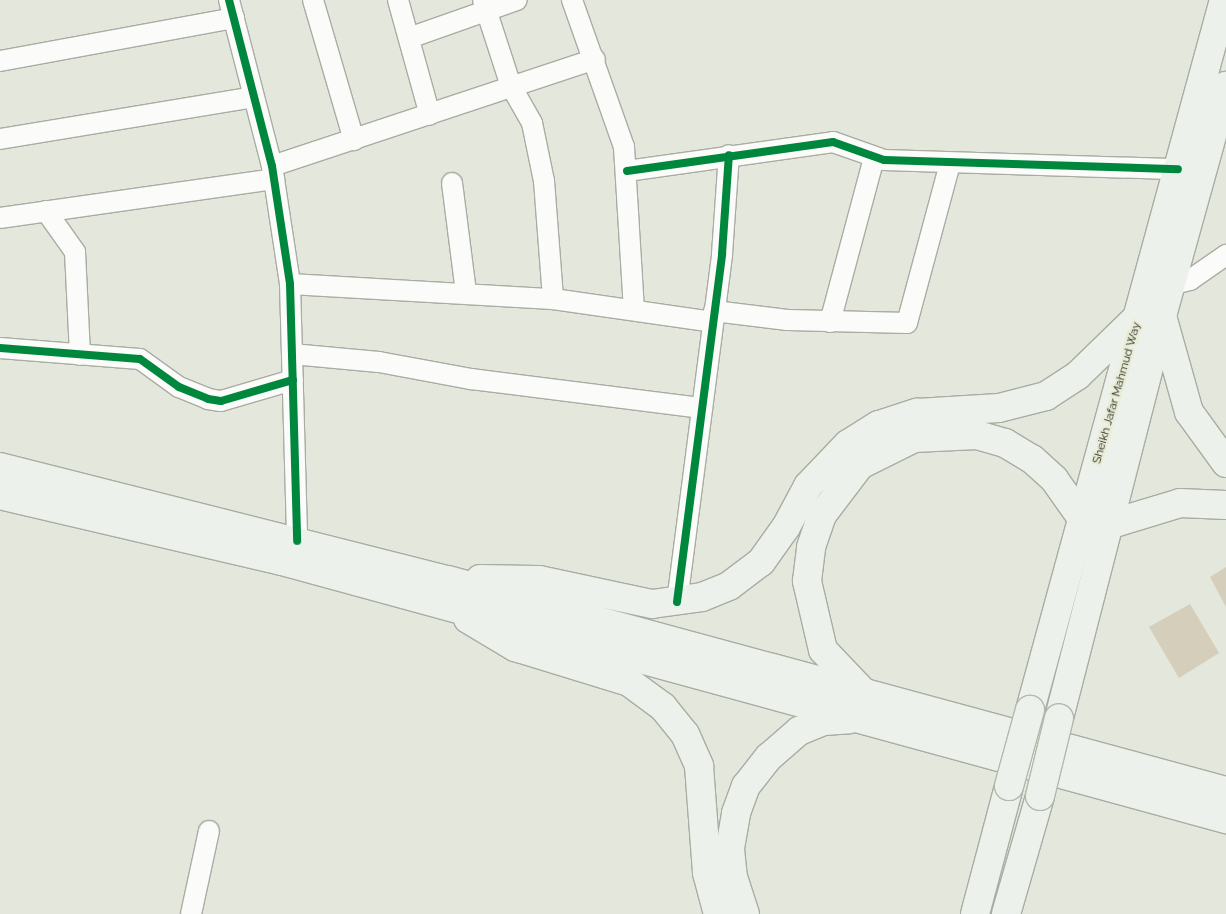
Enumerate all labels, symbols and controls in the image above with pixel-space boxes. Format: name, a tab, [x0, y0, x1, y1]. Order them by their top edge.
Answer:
street label: Sheikh Jafar Mahmud Way	[1090, 320, 1144, 466]

